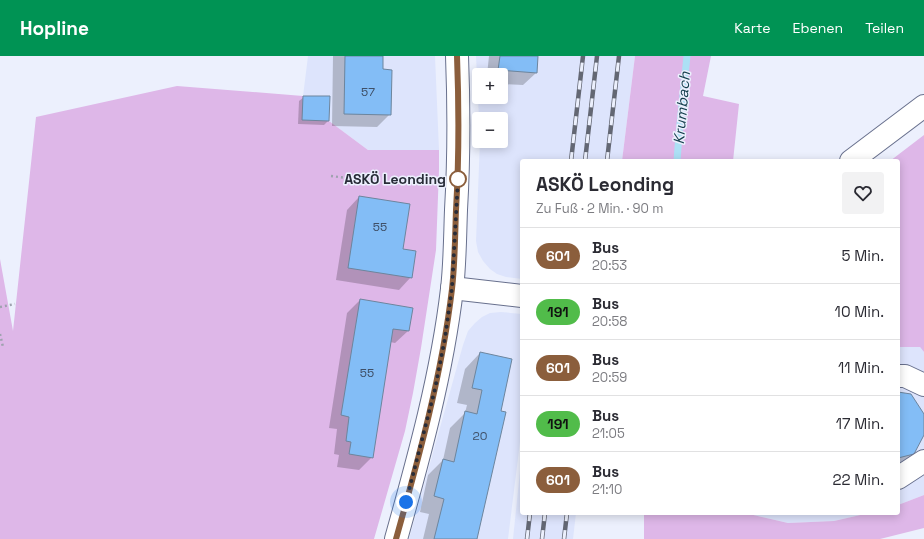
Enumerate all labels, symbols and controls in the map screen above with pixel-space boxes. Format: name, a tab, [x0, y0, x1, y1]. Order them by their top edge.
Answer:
text: Hopline	[20, 16, 89, 41]
text: Karte	[734, 19, 771, 37]
text: Ebenen	[793, 19, 843, 37]
text: Teilen	[865, 19, 904, 37]
map controls	[472, 68, 508, 148]
button: +	[472, 68, 508, 104]
water label: Krumbach	[669, 70, 694, 145]
house number: 57	[361, 84, 375, 100]
button: −	[472, 112, 508, 148]
place label: ASKÖ Leonding	[344, 170, 446, 188]
marker: ASKÖ Leonding	[449, 170, 467, 188]
text: ASKÖ Leonding	[536, 172, 674, 197]
button: heart	[842, 172, 884, 214]
text: Zu Fuß · 2 Min. · 90 m	[536, 200, 663, 217]
house number: 55	[373, 219, 387, 235]
text: Bus	[592, 238, 619, 257]
text: 5 Min.	[842, 246, 884, 265]
text: 601	[546, 247, 570, 265]
text: 20:53	[592, 257, 627, 274]
text: Bus	[592, 294, 619, 313]
text: 10 Min.	[835, 302, 884, 321]
text: 191	[547, 303, 569, 321]
text: 20:58	[592, 313, 627, 330]
text: Bus	[592, 350, 619, 369]
text: 11 Min.	[838, 358, 884, 377]
text: 601	[546, 359, 570, 377]
house number: 55	[360, 365, 374, 381]
text: 20:59	[592, 369, 627, 386]
text: Bus	[592, 406, 619, 425]
text: 17 Min.	[836, 414, 884, 433]
text: 191	[547, 415, 569, 433]
text: 21:05	[592, 425, 625, 442]
house number: 20	[473, 428, 487, 444]
text: Bus	[592, 462, 619, 481]
text: 22 Min.	[832, 470, 884, 489]
text: 601	[546, 471, 570, 489]
text: 21:10	[592, 481, 622, 498]
your location	[396, 492, 416, 512]

